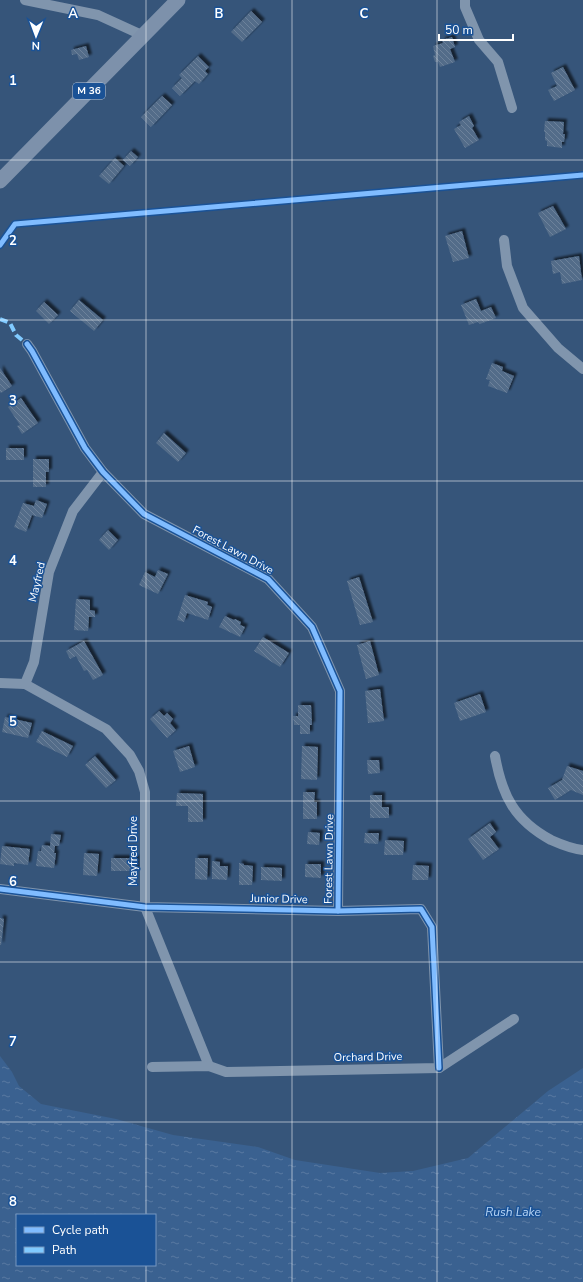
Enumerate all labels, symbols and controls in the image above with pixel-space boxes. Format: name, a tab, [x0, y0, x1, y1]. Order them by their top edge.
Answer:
text: A	[68, 5, 78, 23]
text: B	[215, 5, 224, 23]
text: C	[360, 5, 369, 23]
north arrow	[16, 16, 56, 56]
scale bar	[439, 16, 513, 42]
text: 50 m	[445, 22, 473, 38]
text: N	[32, 38, 40, 53]
text: 1	[9, 72, 17, 90]
road number: M 36	[73, 83, 105, 99]
text: 2	[9, 232, 17, 250]
text: 3	[9, 392, 17, 410]
street label: Forest Lawn Drive	[190, 522, 276, 578]
text: 4	[9, 552, 17, 570]
street label: Mayfred	[25, 560, 49, 604]
text: 5	[9, 713, 17, 731]
street label: Forest Lawn Drive	[321, 814, 337, 904]
street label: Mayfred Drive	[126, 816, 141, 886]
text: 6	[9, 873, 17, 891]
street label: Junior Drive	[249, 891, 308, 907]
text: 7	[9, 1033, 17, 1051]
street label: Orchard Drive	[334, 1049, 403, 1065]
text: 8	[9, 1193, 17, 1211]
water label: Rush Lake	[485, 1204, 541, 1220]
legend	[16, 1214, 156, 1266]
text: Cycle path	[52, 1222, 109, 1238]
text: Path	[52, 1242, 77, 1258]

